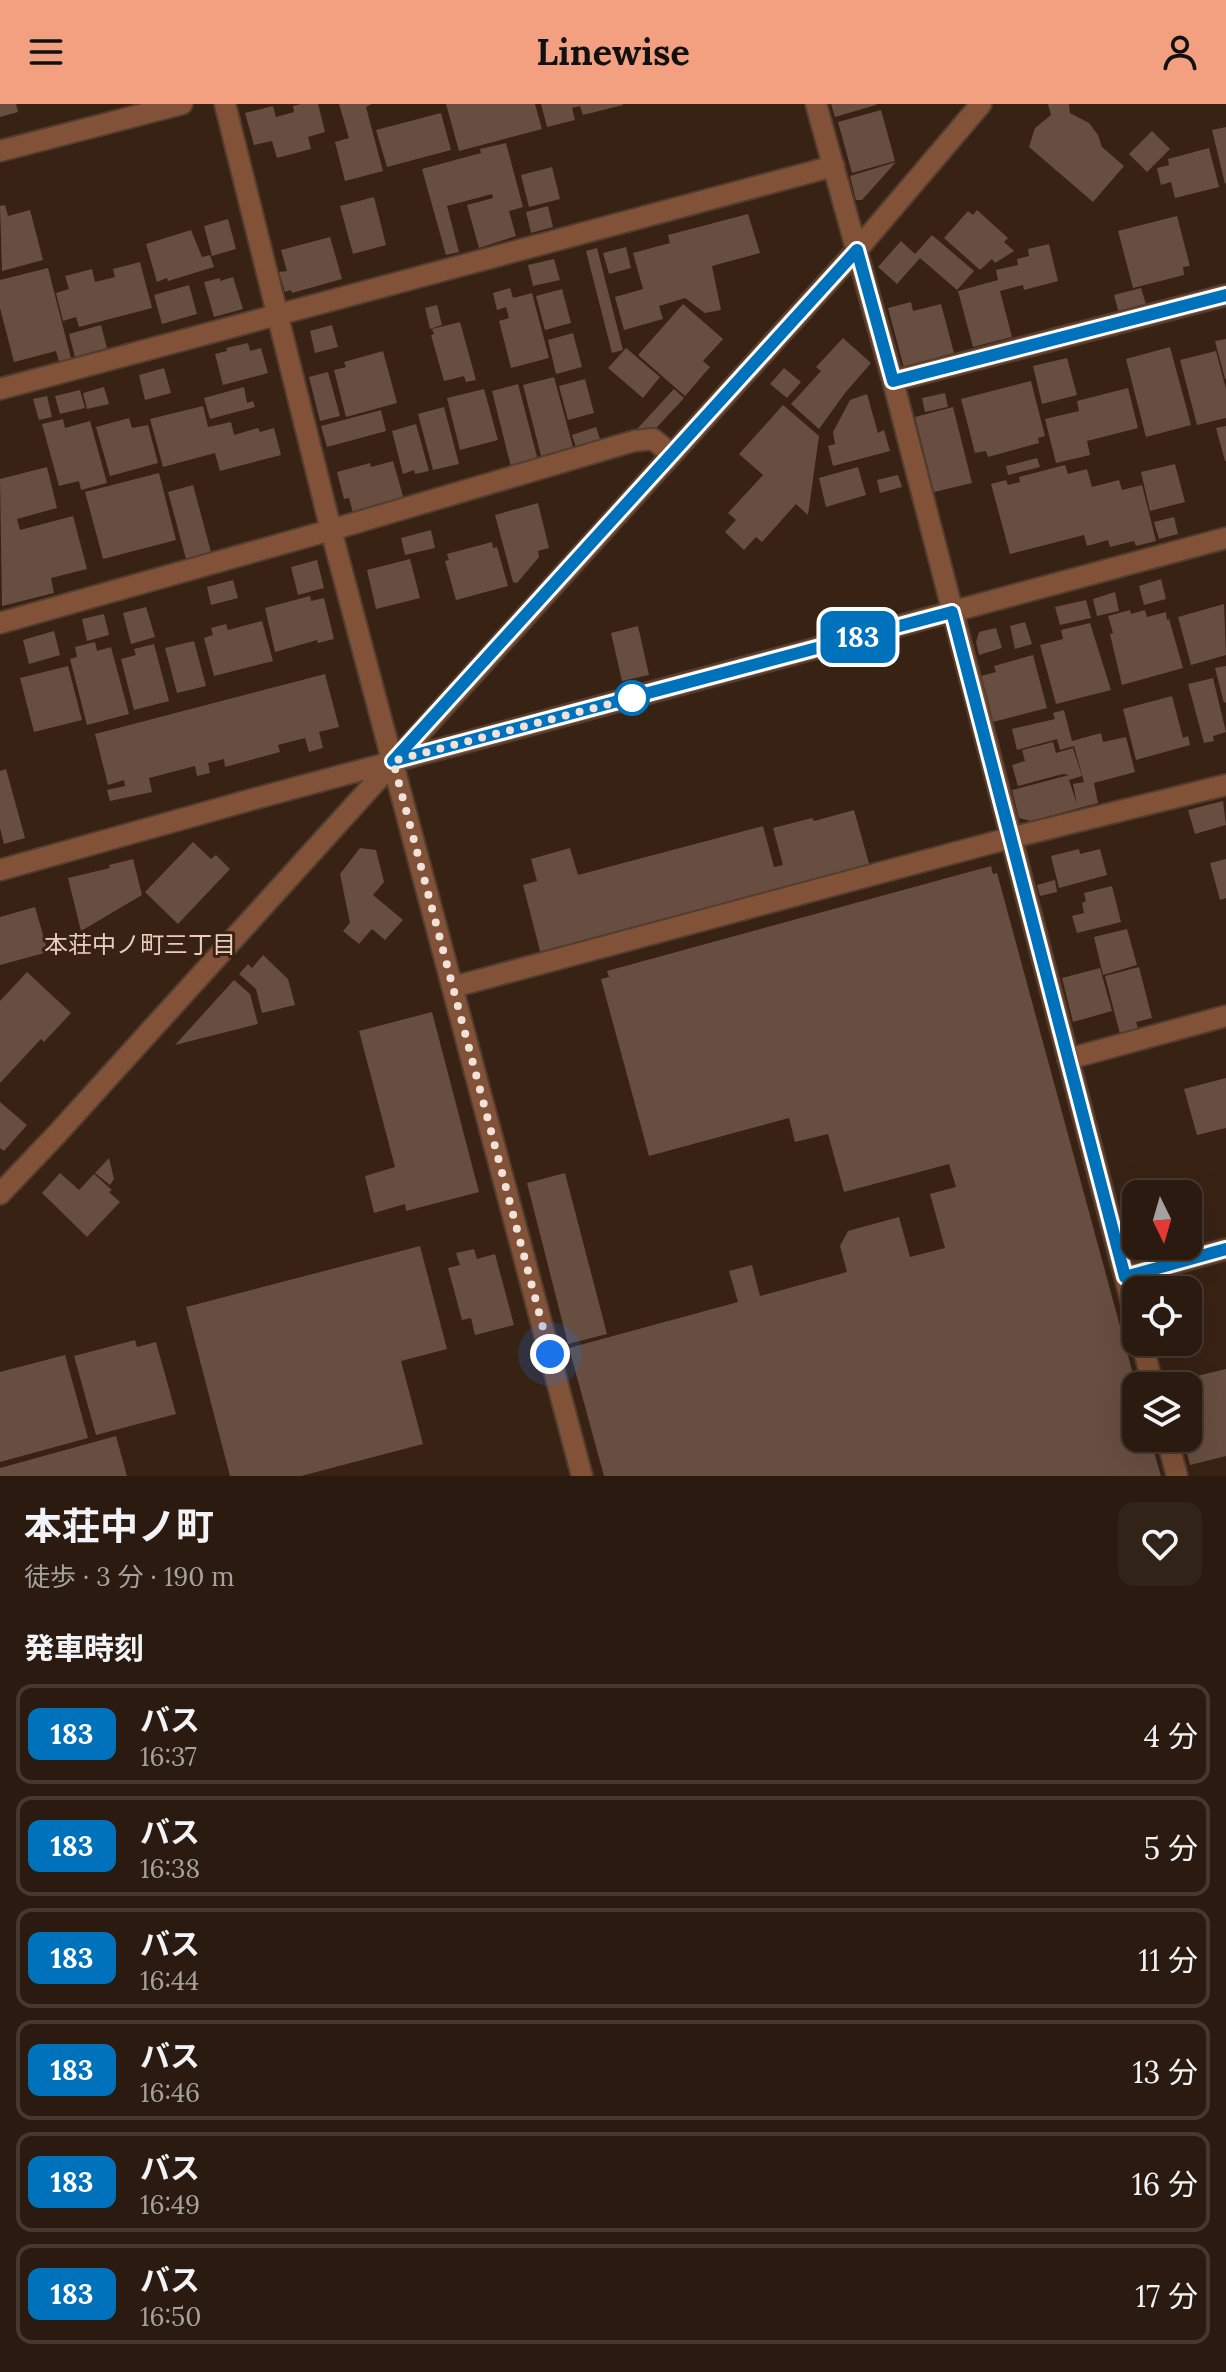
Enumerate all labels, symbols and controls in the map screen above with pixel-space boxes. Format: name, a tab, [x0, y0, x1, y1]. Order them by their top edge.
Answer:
text: Linewise	[536, 29, 690, 75]
icon: menu	[24, 30, 68, 74]
icon: person	[1158, 30, 1202, 74]
line badge: 183	[812, 611, 904, 663]
text: 183	[836, 619, 880, 655]
unlabelled marker	[615, 681, 649, 715]
district label: 本荘中ノ町三丁目	[44, 929, 236, 960]
north arrow	[1122, 1180, 1202, 1260]
map controls	[1122, 1180, 1202, 1452]
button: locate	[1122, 1276, 1202, 1356]
your location	[530, 1334, 570, 1374]
button: layers	[1122, 1372, 1202, 1452]
text: 本荘中ノ町	[24, 1502, 214, 1550]
button: heart	[1118, 1502, 1202, 1586]
text: 徒歩 · 3 分 · 190 m	[24, 1560, 234, 1593]
text: 発車時刻	[24, 1629, 144, 1667]
text: バス	[140, 1701, 200, 1739]
text: 183	[50, 1716, 94, 1752]
text: 4 分	[1144, 1717, 1198, 1755]
text: 16:37	[140, 1740, 197, 1773]
text: バス	[140, 1813, 200, 1851]
text: 183	[50, 1828, 94, 1864]
text: 5 分	[1144, 1829, 1198, 1867]
text: 16:38	[140, 1852, 200, 1885]
text: バス	[140, 1925, 200, 1963]
text: 183	[50, 1940, 94, 1976]
text: 11 分	[1138, 1941, 1198, 1979]
text: 16:44	[140, 1964, 199, 1997]
text: バス	[140, 2037, 200, 2075]
text: 183	[50, 2052, 94, 2088]
text: 13 分	[1132, 2053, 1198, 2091]
text: 16:46	[140, 2076, 200, 2109]
text: バス	[140, 2149, 200, 2187]
text: 183	[50, 2164, 94, 2200]
text: 16 分	[1132, 2165, 1198, 2203]
text: 16:49	[140, 2188, 200, 2221]
text: バス	[140, 2261, 200, 2299]
text: 183	[50, 2276, 94, 2312]
text: 17 分	[1135, 2277, 1198, 2315]
text: 16:50	[140, 2300, 201, 2333]

